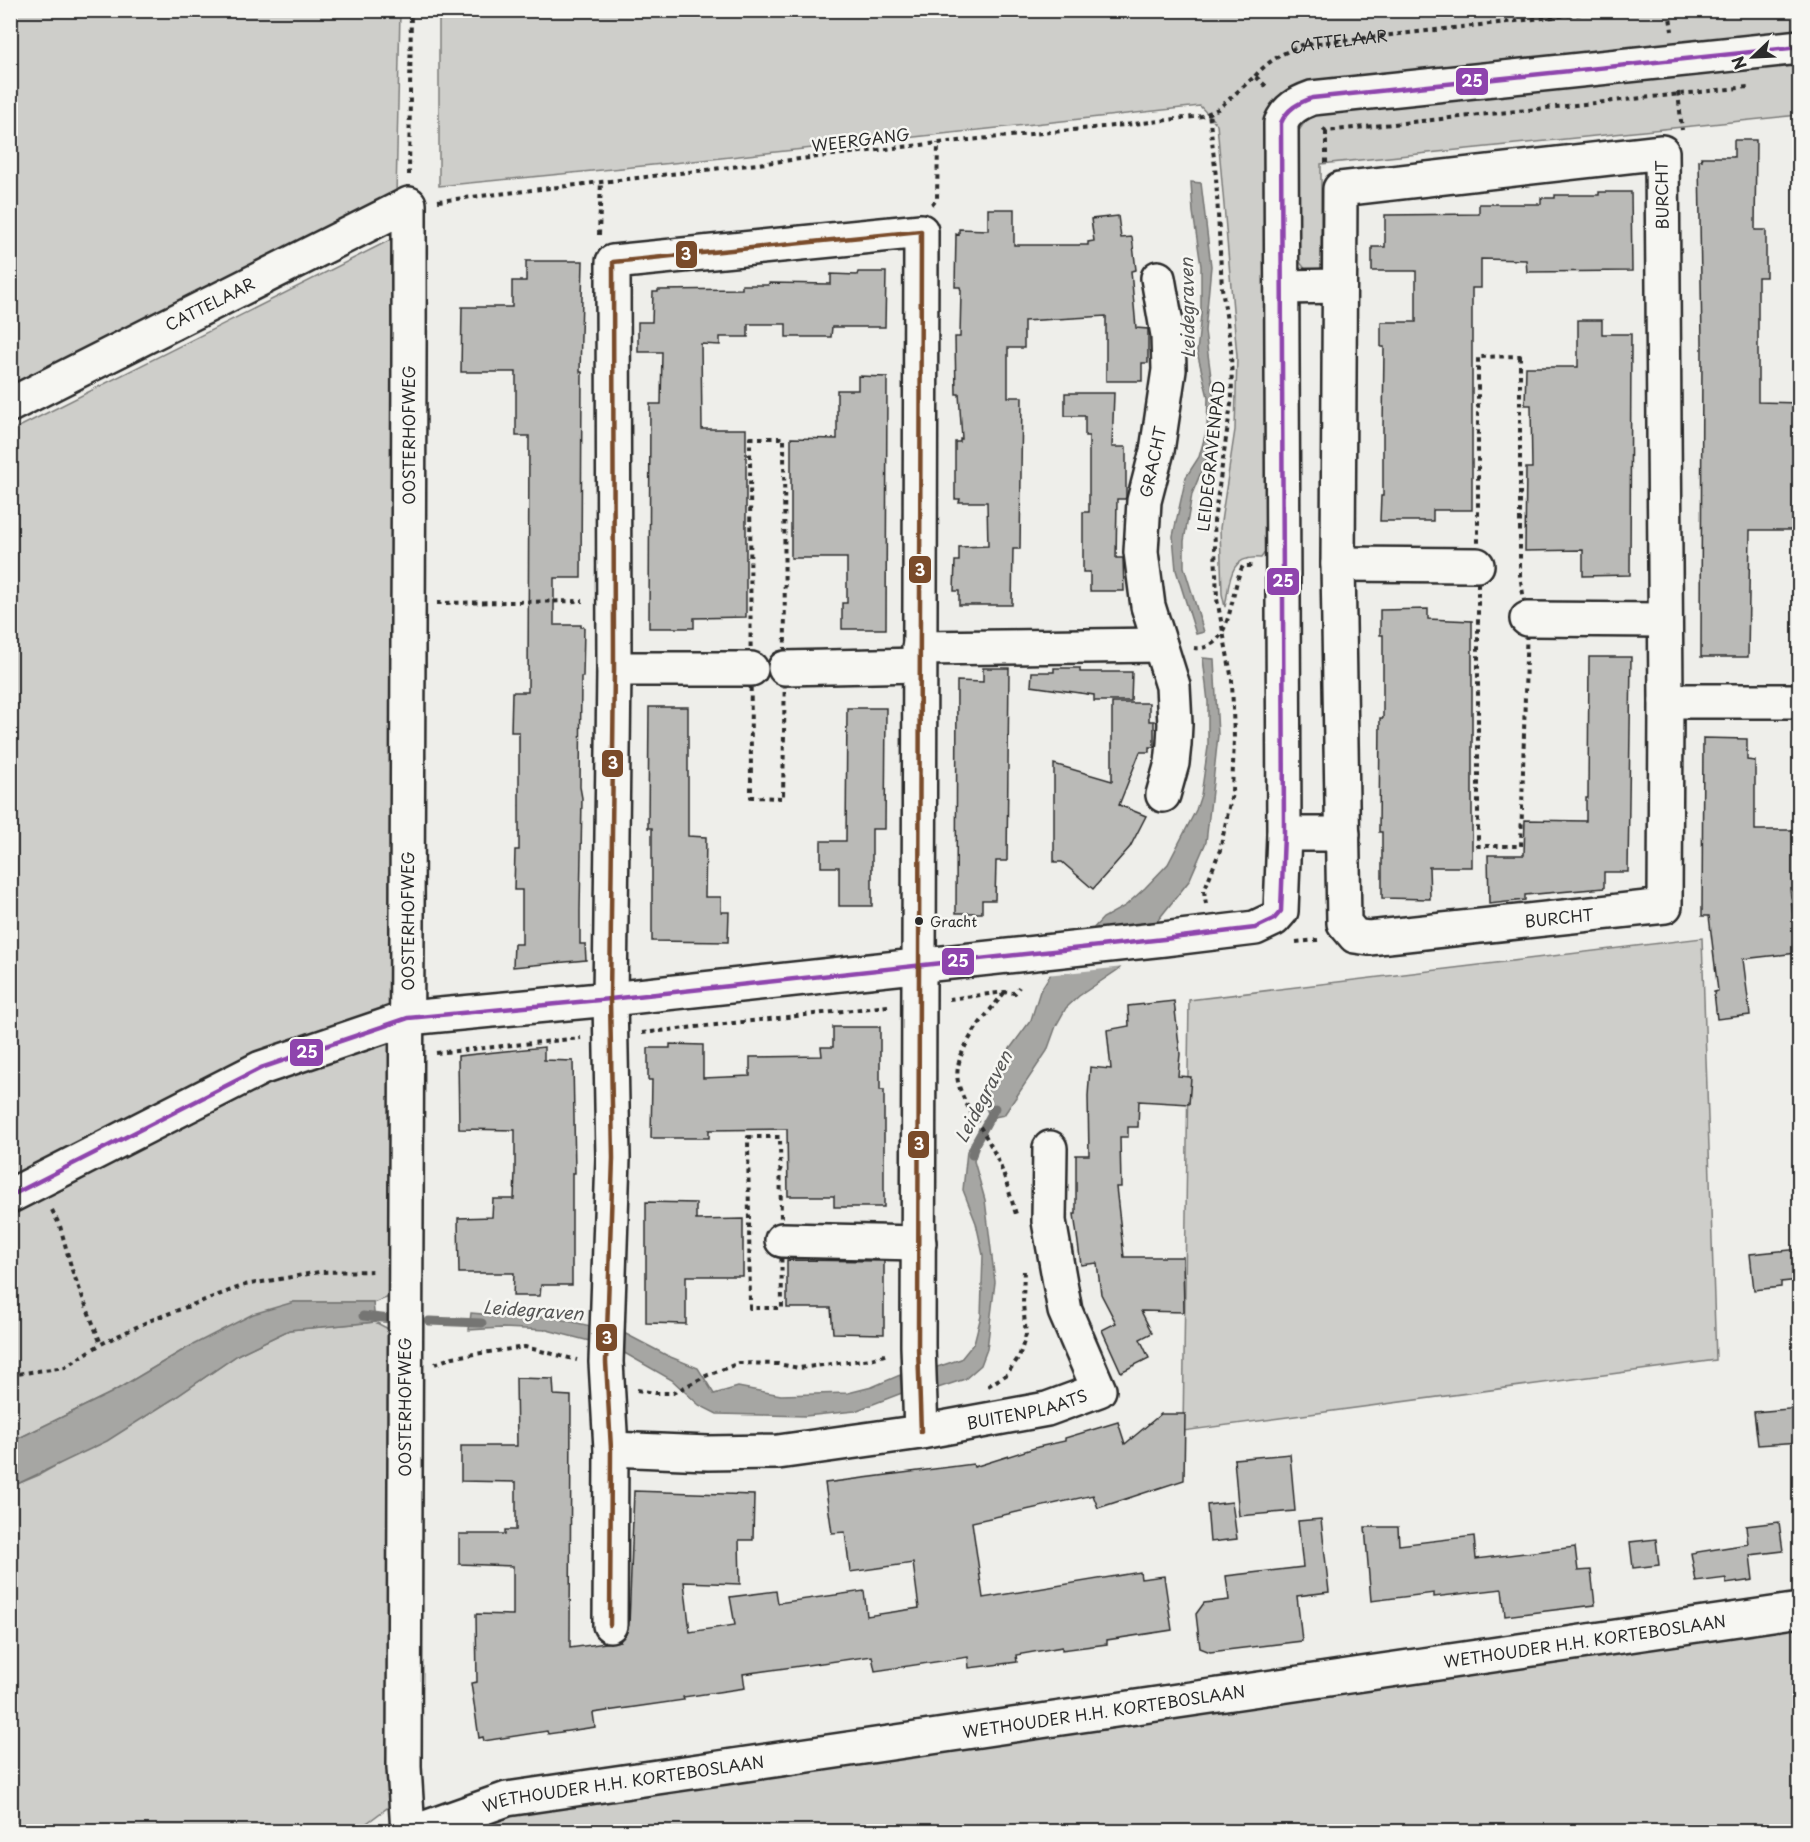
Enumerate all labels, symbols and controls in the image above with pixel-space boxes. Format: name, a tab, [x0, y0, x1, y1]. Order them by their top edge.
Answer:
street label: CATTELAAR	[1286, 22, 1389, 60]
north arrow	[1723, 27, 1783, 87]
text: N	[1725, 53, 1752, 74]
line badge: 25	[1455, 67, 1489, 96]
text: 25	[1461, 68, 1483, 92]
street label: WEERGANG	[810, 121, 911, 157]
street label: BURCHT	[1648, 160, 1674, 230]
line badge: 3	[675, 240, 698, 269]
text: 3	[681, 241, 691, 265]
water label: Leidegraven	[1172, 256, 1201, 359]
street label: CATTELAAR	[160, 271, 259, 336]
street label: OOSTERHOFWEG	[396, 365, 420, 505]
street label: LEIDEGRAVENPAD	[1190, 379, 1230, 532]
street label: GRACHT	[1133, 424, 1171, 500]
line badge: 3	[908, 555, 932, 584]
text: 3	[915, 557, 925, 581]
line badge: 25	[1266, 567, 1300, 596]
text: 25	[1272, 568, 1294, 592]
line badge: 3	[601, 749, 624, 778]
text: 3	[608, 750, 618, 774]
street label: OOSTERHOFWEG	[395, 851, 419, 991]
street label: BURCHT	[1523, 901, 1595, 933]
place label: Gracht	[930, 911, 977, 932]
marker: Gracht	[913, 915, 925, 927]
line badge: 25	[941, 947, 975, 976]
text: 25	[947, 948, 969, 972]
line badge: 25	[289, 1038, 324, 1067]
text: 25	[296, 1039, 318, 1063]
water label: Leidegraven	[947, 1045, 1019, 1147]
line badge: 3	[907, 1130, 930, 1159]
text: 3	[914, 1131, 924, 1155]
water label: Leidegraven	[482, 1293, 585, 1327]
line badge: 3	[595, 1323, 618, 1352]
text: 3	[602, 1325, 612, 1349]
street label: OOSTERHOFWEG	[392, 1337, 416, 1477]
street label: BUITENPLAATS	[965, 1382, 1090, 1434]
street label: WETHOUDER H.H. KORTEBOSLAAN	[1442, 1608, 1727, 1673]
street label: WETHOUDER H.H. KORTEBOSLAAN	[961, 1678, 1247, 1743]
street label: WETHOUDER H.H. KORTEBOSLAAN	[479, 1749, 766, 1818]

